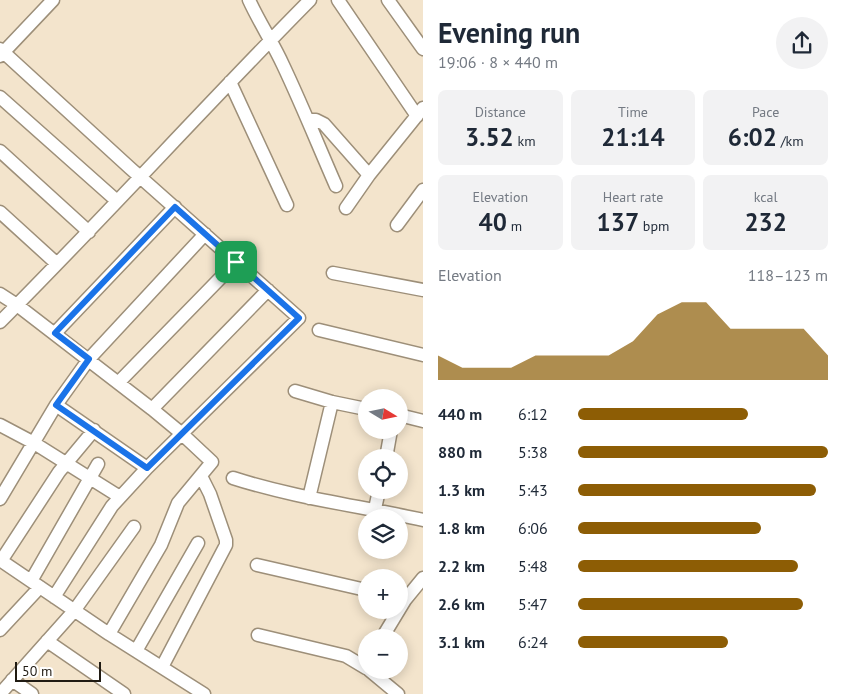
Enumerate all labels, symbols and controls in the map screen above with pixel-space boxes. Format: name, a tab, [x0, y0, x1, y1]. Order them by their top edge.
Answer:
text: Evening run	[438, 14, 580, 51]
button: share	[776, 17, 828, 69]
text: 19:06 · 8 × 440 m	[438, 52, 558, 72]
text: Distance	[475, 103, 526, 121]
text: Time	[618, 103, 648, 121]
text: Pace	[752, 103, 779, 121]
text: 3.52	[465, 121, 514, 153]
text: 21:14	[601, 121, 665, 153]
text: 6:02	[728, 121, 777, 153]
text: km	[514, 132, 536, 150]
text: /km	[777, 132, 804, 150]
text: Elevation	[472, 188, 528, 206]
text: Heart rate	[603, 188, 663, 206]
text: kcal	[754, 188, 778, 206]
text: 40	[479, 206, 507, 238]
text: 137	[597, 206, 639, 238]
text: 232	[744, 206, 787, 238]
text: m	[507, 217, 522, 235]
text: bpm	[639, 217, 669, 235]
pin	[215, 241, 257, 283]
icon: arrive	[222, 248, 250, 276]
text: Elevation	[438, 265, 502, 285]
text: 118–123 m	[748, 265, 828, 285]
north arrow	[358, 389, 408, 439]
map controls	[358, 389, 408, 679]
text: 440 m	[438, 404, 482, 424]
text: 6:12	[518, 404, 548, 424]
text: 880 m	[438, 442, 482, 462]
text: 5:38	[518, 442, 548, 462]
button: locate	[358, 449, 408, 499]
text: 1.3 km	[438, 480, 485, 500]
text: 5:43	[518, 480, 548, 500]
button: layers	[358, 509, 408, 559]
text: 1.8 km	[438, 518, 485, 538]
text: 6:06	[518, 518, 548, 538]
text: 2.2 km	[438, 556, 485, 576]
text: 5:48	[518, 556, 548, 576]
button: +	[358, 569, 408, 619]
text: 2.6 km	[438, 594, 485, 614]
text: 5:47	[518, 594, 548, 614]
button: −	[358, 629, 408, 679]
text: 3.1 km	[438, 632, 485, 652]
text: 6:24	[518, 632, 548, 652]
scale bar	[15, 659, 101, 682]
text: 50 m	[22, 662, 52, 680]

